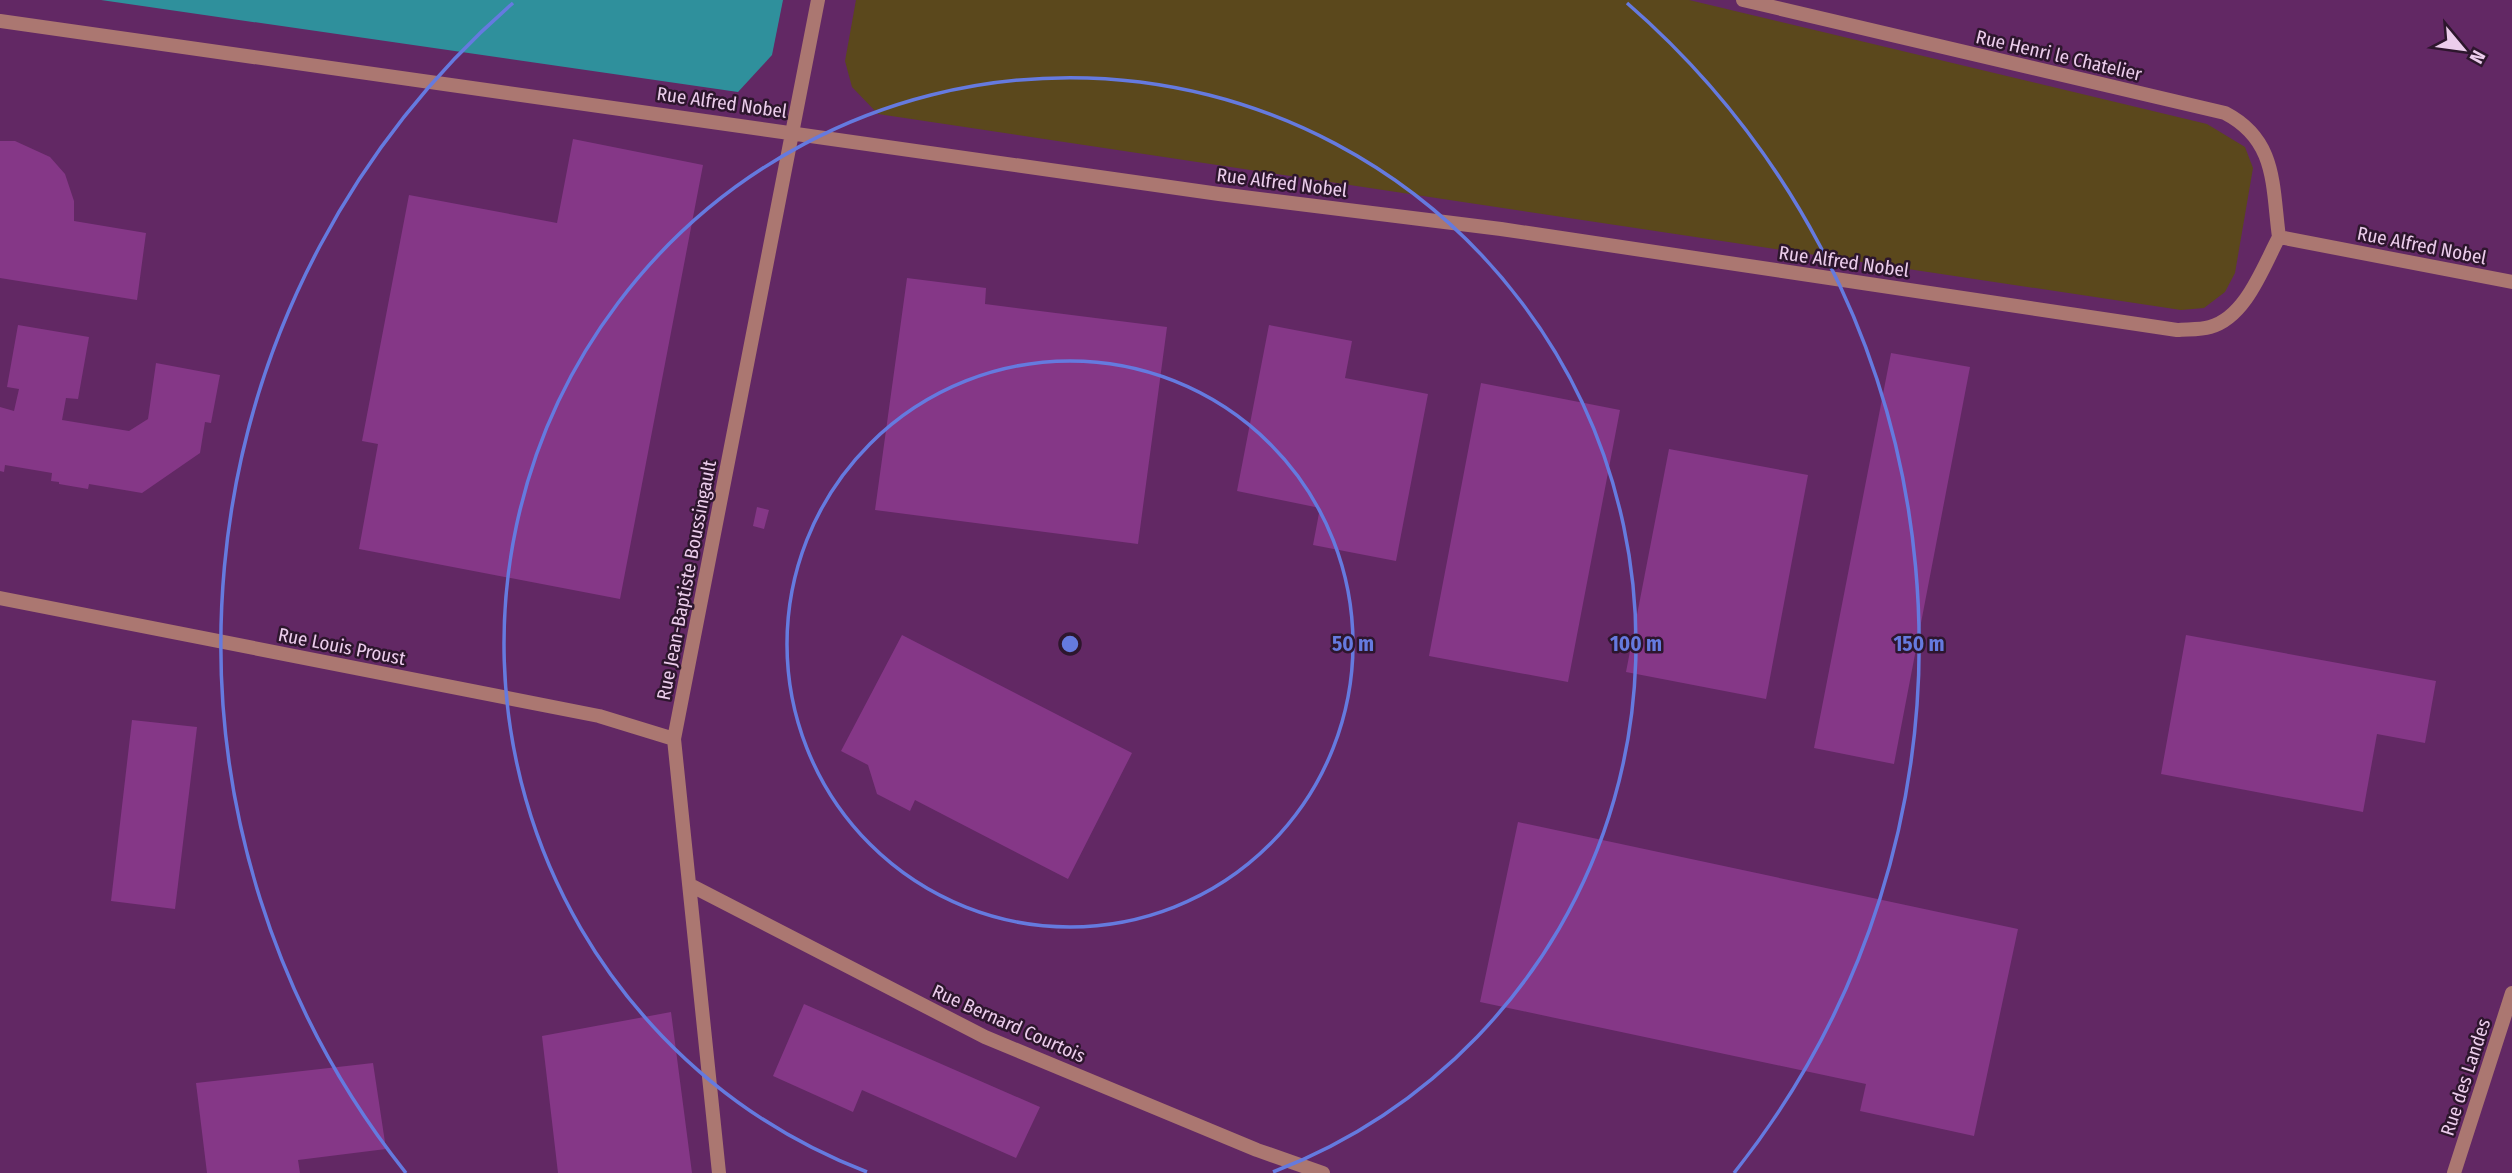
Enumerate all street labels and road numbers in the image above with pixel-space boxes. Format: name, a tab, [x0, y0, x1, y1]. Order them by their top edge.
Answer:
street label: Rue Henri le Chatelier	[1974, 25, 2144, 86]
street label: Rue Alfred Nobel	[655, 82, 788, 123]
street label: Rue Alfred Nobel	[1215, 163, 1348, 202]
street label: Rue Alfred Nobel	[2355, 222, 2488, 269]
street label: Rue Alfred Nobel	[1777, 241, 1910, 282]
street label: Rue Jean-Baptiste Boussingault	[652, 457, 721, 702]
street label: Rue Louis Proust	[276, 623, 408, 670]
street label: Rue Bernard Courtois	[929, 979, 1089, 1068]
street label: Rue des Landes	[2436, 1016, 2495, 1139]

